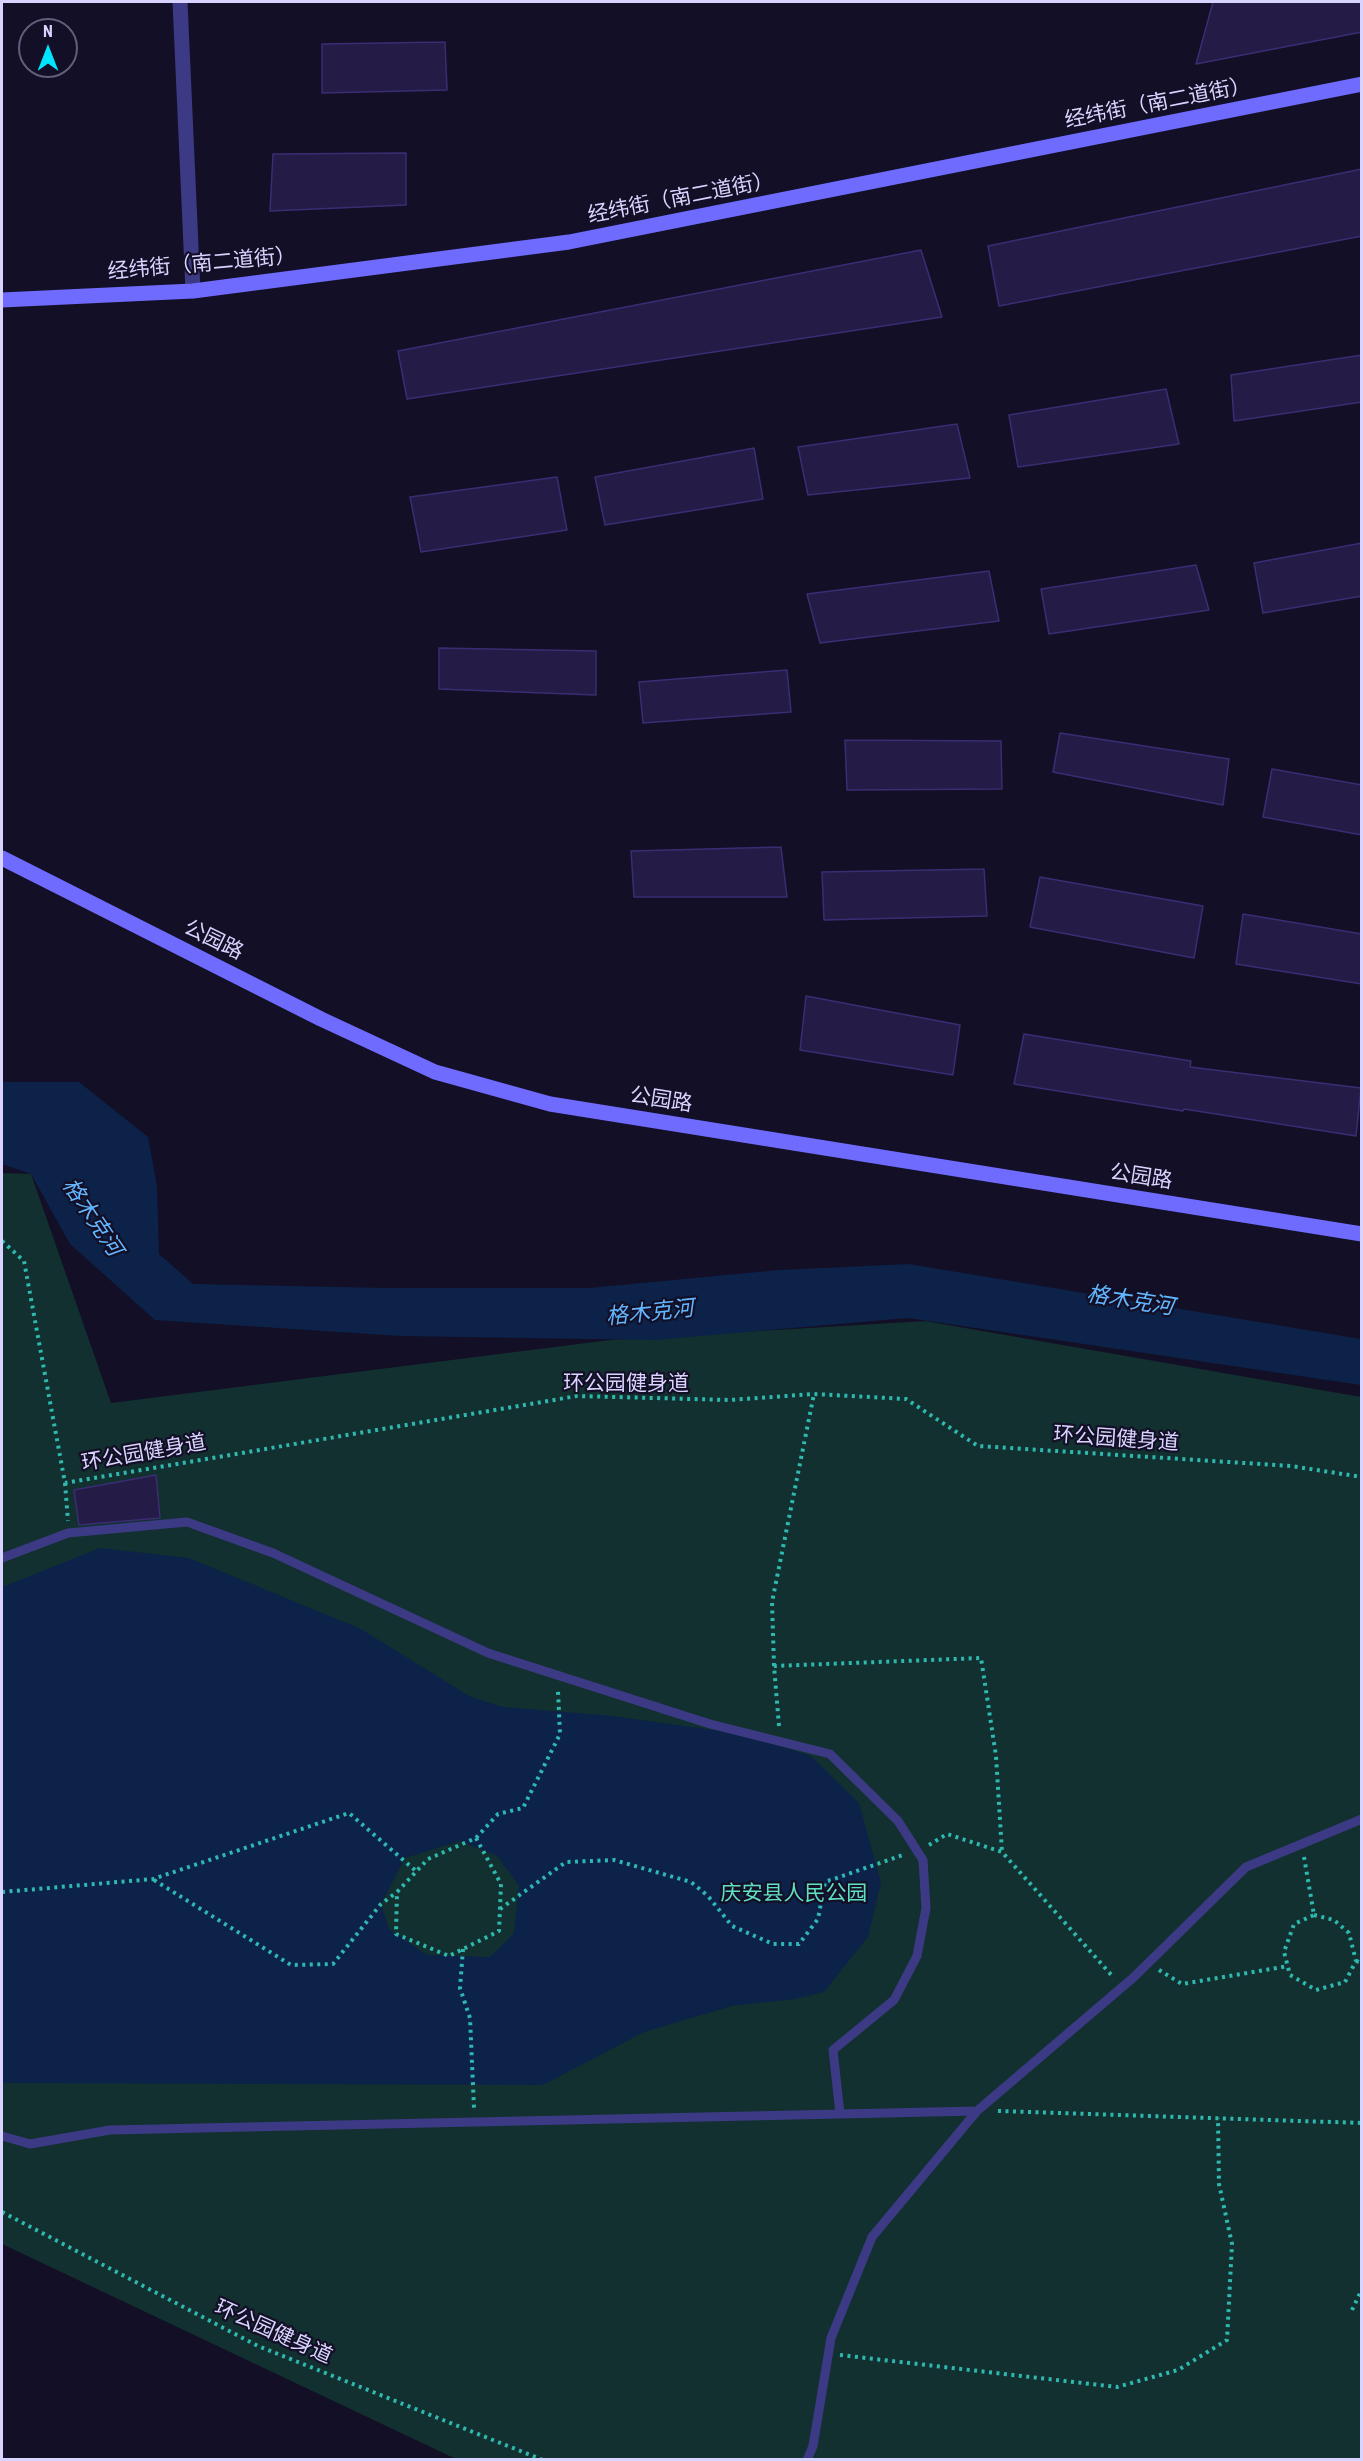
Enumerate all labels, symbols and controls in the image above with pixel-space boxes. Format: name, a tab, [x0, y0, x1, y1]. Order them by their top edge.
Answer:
north arrow	[18, 18, 78, 78]
text: N	[43, 22, 53, 41]
street label: 经纬街（南二道街）	[1063, 74, 1253, 134]
street label: 经纬街（南二道街）	[586, 169, 776, 229]
street label: 经纬街（南二道街）	[107, 244, 297, 286]
street label: 公园路	[179, 916, 247, 966]
street label: 公园路	[628, 1084, 694, 1118]
street label: 公园路	[1108, 1161, 1174, 1195]
water label: 格木克河	[55, 1174, 127, 1262]
water label: 格木克河	[1084, 1282, 1176, 1322]
water label: 格木克河	[605, 1296, 695, 1332]
street label: 环公园健身道	[563, 1372, 689, 1398]
street label: 环公园健身道	[1052, 1423, 1180, 1457]
street label: 环公园健身道	[80, 1431, 208, 1477]
park label: 庆安县人民公园	[721, 1882, 867, 1908]
street label: 环公园健身道	[210, 2296, 336, 2370]

